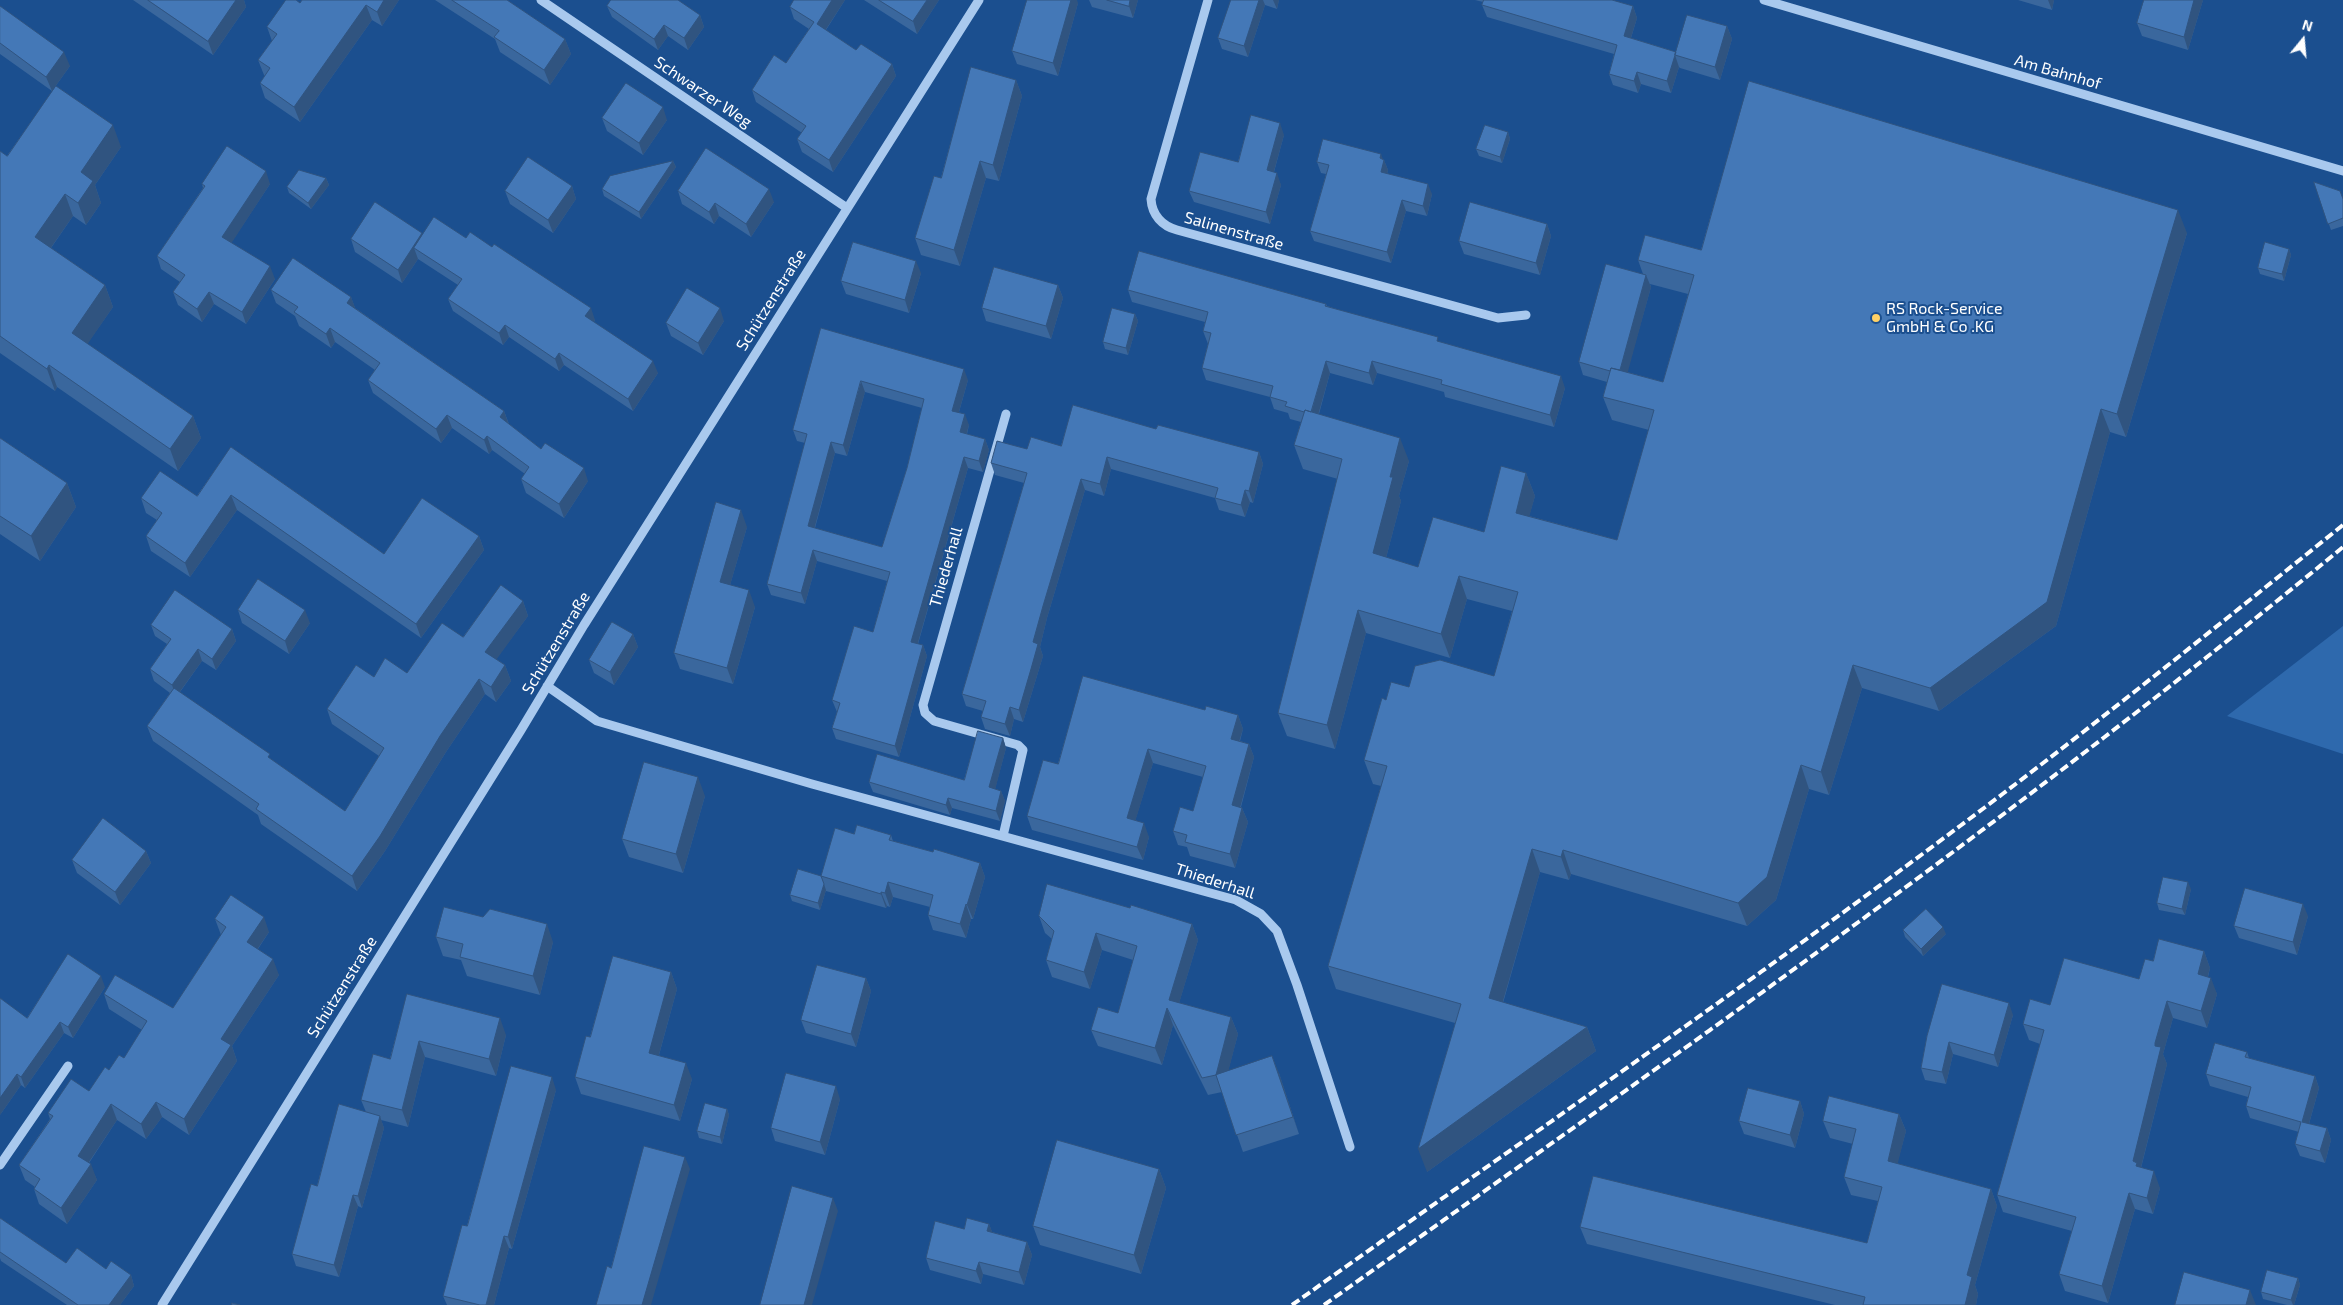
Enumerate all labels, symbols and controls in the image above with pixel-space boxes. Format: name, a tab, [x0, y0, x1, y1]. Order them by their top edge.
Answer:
north arrow	[2278, 15, 2328, 65]
text: N	[2300, 16, 2315, 35]
street label: Am Bahnhof	[2012, 50, 2104, 94]
street label: Schwarzer Weg	[651, 52, 755, 132]
street label: Salinenstraße	[1182, 208, 1286, 254]
street label: Schützenstraße	[732, 246, 810, 354]
place label: RS Rock-Service GmbH & Co .KG	[1886, 299, 2003, 337]
marker: RS Rock-Service GmbH & Co .KG	[1870, 312, 1882, 324]
street label: Thiederhall	[925, 525, 967, 609]
street label: Schützenstraße	[518, 588, 594, 698]
street label: Thiederhall	[1173, 859, 1257, 903]
street label: Schützenstraße	[303, 933, 381, 1041]

